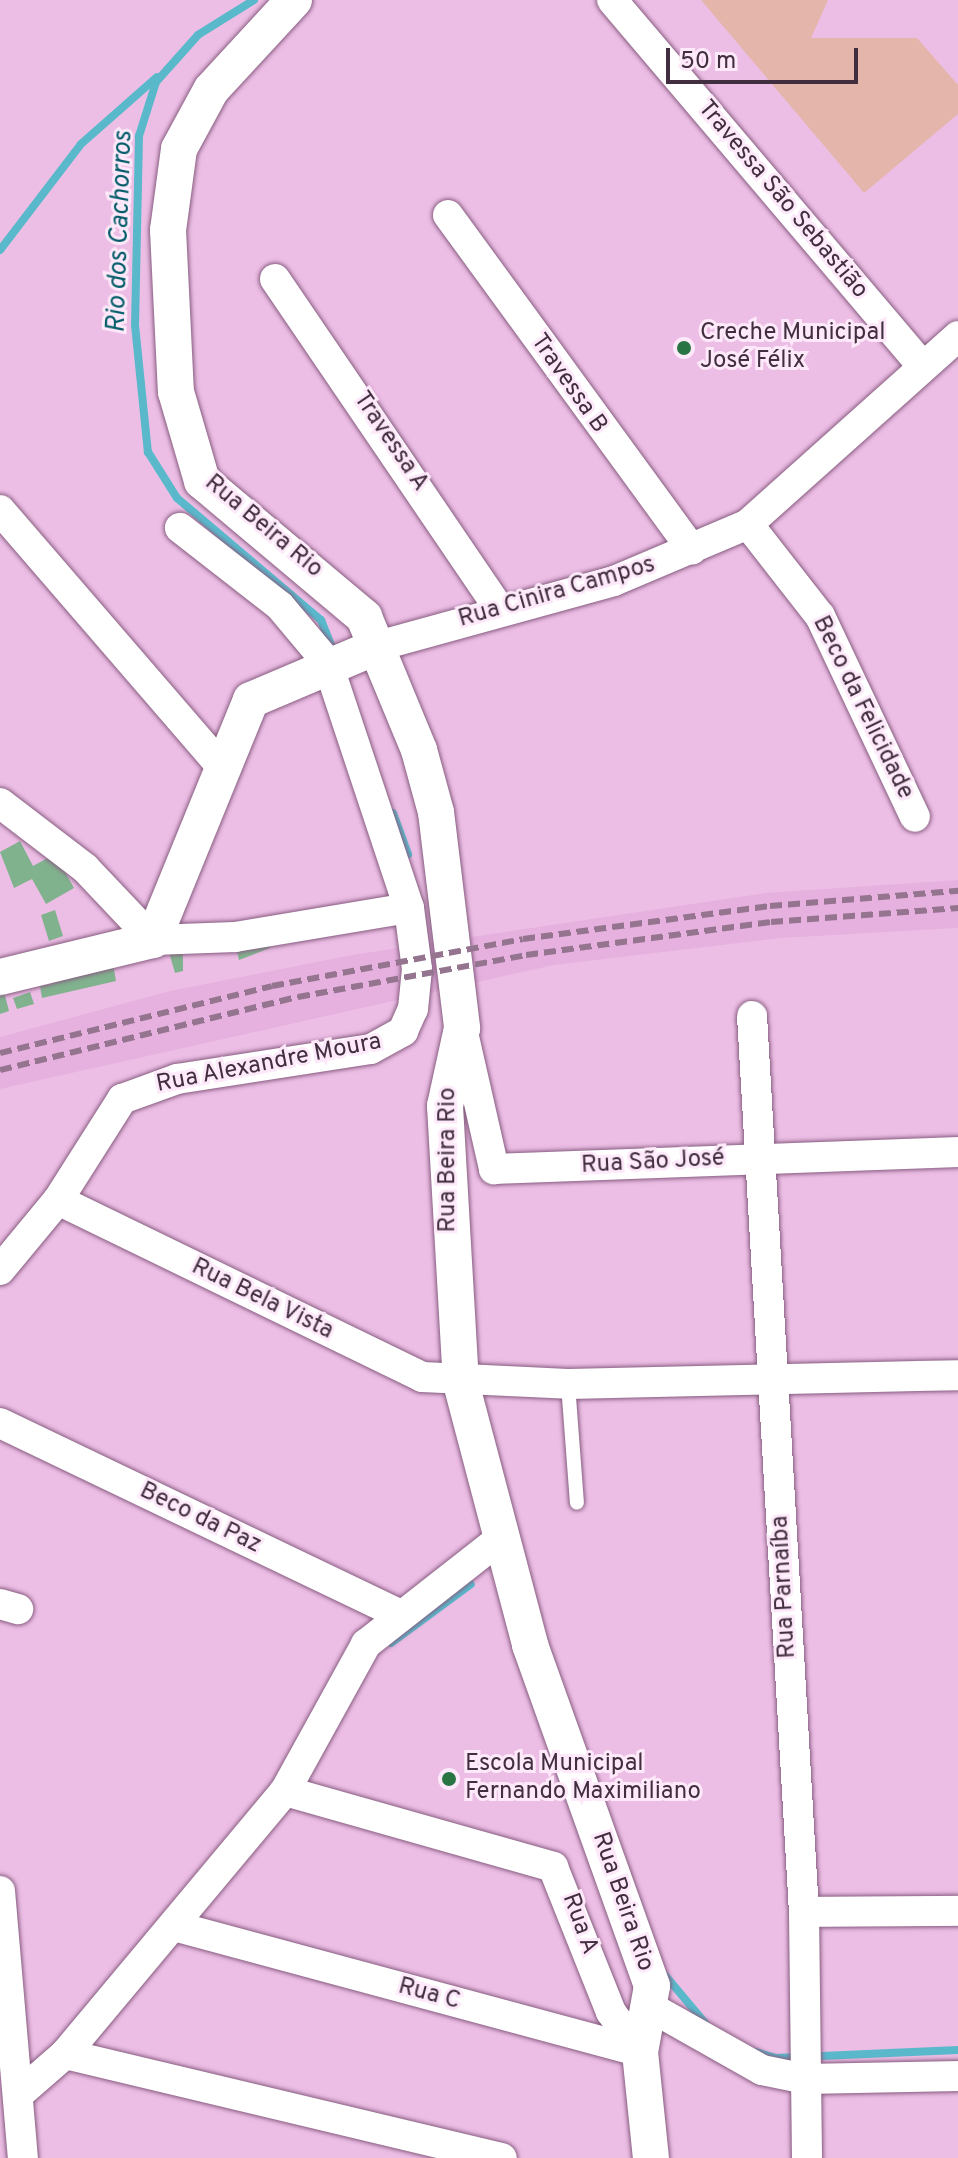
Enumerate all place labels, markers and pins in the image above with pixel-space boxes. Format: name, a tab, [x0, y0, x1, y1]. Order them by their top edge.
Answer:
place label: Creche Municipal José Félix	[700, 320, 886, 376]
marker: Creche Municipal José Félix	[675, 339, 693, 357]
place label: Escola Municipal Fernando Maximiliano	[465, 1751, 701, 1807]
marker: Escola Municipal Fernando Maximiliano	[440, 1770, 458, 1788]

